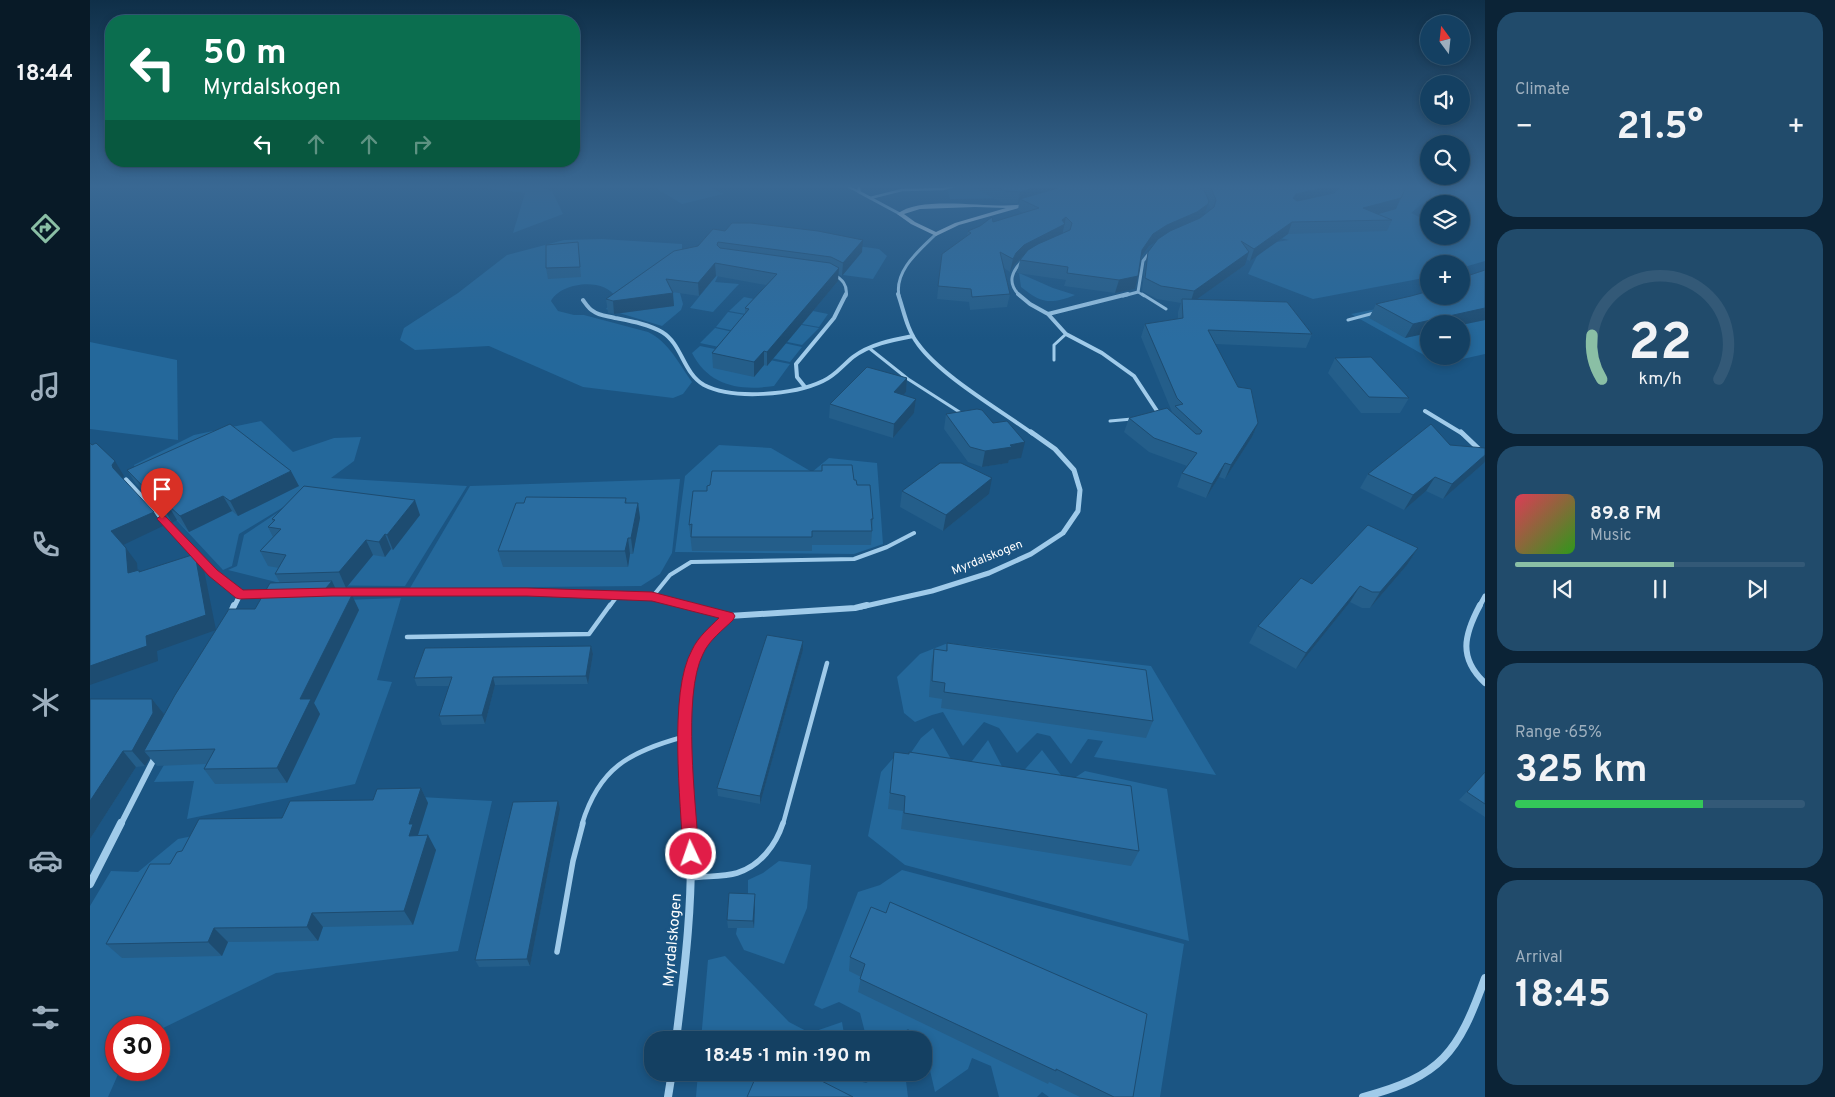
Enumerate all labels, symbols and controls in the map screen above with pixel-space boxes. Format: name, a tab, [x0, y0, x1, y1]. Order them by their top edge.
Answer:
north arrow	[1420, 15, 1470, 65]
map controls	[1420, 15, 1470, 365]
text: 50 m	[203, 32, 287, 76]
icon: left	[120, 35, 185, 100]
text: 18:44	[17, 61, 73, 88]
text: Myrdalskogen	[203, 75, 341, 102]
button: sound	[1420, 75, 1470, 125]
text: Climate	[1515, 80, 1570, 100]
text: 21.5°	[1617, 104, 1703, 153]
text: −	[1515, 110, 1533, 146]
text: +	[1787, 110, 1805, 146]
icon: left	[249, 130, 277, 158]
icon: ahead	[302, 130, 330, 158]
icon: ahead	[355, 130, 383, 158]
icon: right	[408, 130, 436, 158]
button: search	[1420, 135, 1470, 185]
button: layers	[1420, 195, 1470, 245]
icon: directions	[28, 211, 63, 246]
button: +	[1420, 255, 1470, 305]
text: 22	[1628, 312, 1692, 378]
button: −	[1420, 315, 1470, 365]
text: km/h	[1638, 368, 1682, 391]
icon: music	[28, 369, 63, 404]
pin	[141, 468, 183, 519]
icon: arrive	[148, 475, 176, 503]
text: 89.8 FM	[1590, 502, 1661, 526]
text: Music	[1590, 526, 1631, 546]
icon: phone	[28, 527, 63, 562]
street label: Myrdalskogen	[949, 536, 1025, 579]
icon: previous	[1549, 575, 1577, 603]
icon: pause	[1646, 575, 1674, 603]
icon: next	[1743, 575, 1771, 603]
icon: climate	[28, 685, 63, 720]
text: Range · 65%	[1515, 723, 1602, 743]
text: 325 km	[1515, 747, 1648, 796]
position arrow	[664, 827, 716, 879]
icon: car	[28, 843, 63, 878]
street label: Myrdalskogen	[660, 892, 687, 988]
text: Arrival	[1515, 948, 1563, 968]
text: 18:45	[1515, 972, 1611, 1021]
icon: filters	[28, 1000, 63, 1035]
speed limit sign: 30	[105, 1016, 170, 1081]
text: 18:45 · 1 min · 190 m	[705, 1044, 871, 1068]

